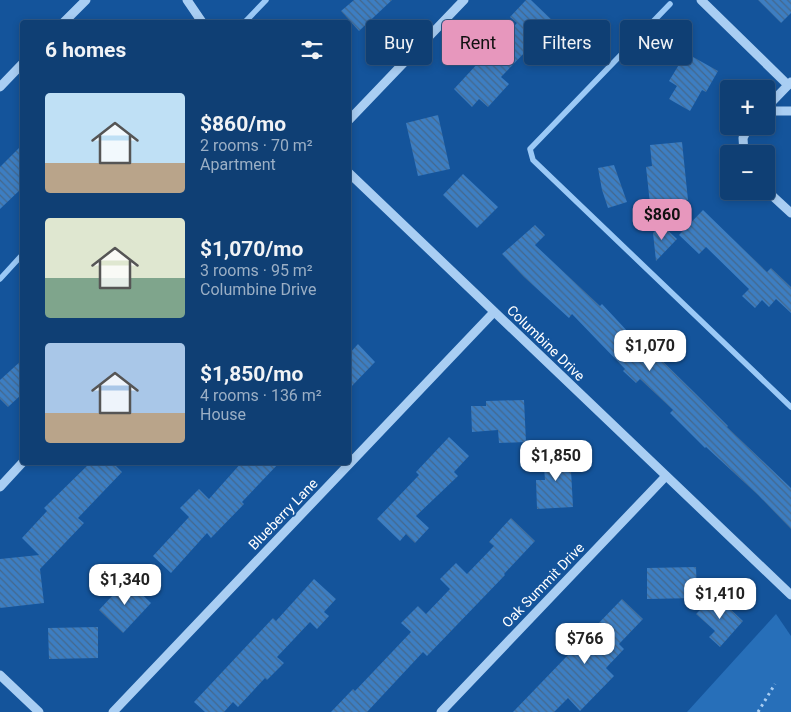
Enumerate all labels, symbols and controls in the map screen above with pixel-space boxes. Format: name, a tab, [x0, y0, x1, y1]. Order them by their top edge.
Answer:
chip: Buy	[366, 20, 432, 65]
chip: Rent	[442, 20, 514, 65]
chip: Filters	[524, 20, 610, 65]
chip: New	[620, 20, 692, 65]
icon: filters	[298, 36, 326, 64]
text: 6 homes	[45, 38, 126, 62]
map controls	[720, 80, 775, 200]
button: +	[720, 80, 775, 135]
text: $860/mo	[200, 112, 286, 136]
icon: home	[85, 113, 145, 173]
text: 2 rooms · 70 m²	[200, 136, 313, 155]
button: −	[720, 145, 775, 200]
text: Apartment	[200, 155, 276, 174]
pin: $860	[632, 198, 692, 241]
text: $860	[644, 205, 680, 224]
text: $1,070/mo	[200, 237, 303, 261]
icon: home	[85, 238, 145, 298]
text: 3 rooms · 95 m²	[200, 261, 313, 280]
text: Columbine Drive	[200, 280, 316, 299]
street label: Columbine Drive	[504, 302, 588, 384]
pin: $1,070	[609, 330, 691, 372]
text: $1,070	[625, 336, 675, 355]
text: $1,850/mo	[200, 362, 303, 386]
icon: home	[85, 363, 145, 423]
text: 4 rooms · 136 m²	[200, 386, 322, 405]
text: House	[200, 405, 246, 424]
pin: $1,850	[515, 440, 597, 482]
text: $1,850	[531, 446, 581, 465]
street label: Blueberry Lane	[245, 475, 321, 553]
street label: Oak Summit Drive	[499, 539, 587, 631]
pin: $1,340	[84, 564, 166, 606]
text: $1,340	[100, 570, 150, 589]
pin: $1,410	[679, 578, 761, 620]
text: $1,410	[695, 584, 745, 603]
pin: $766	[555, 622, 615, 665]
text: $766	[567, 629, 603, 648]

